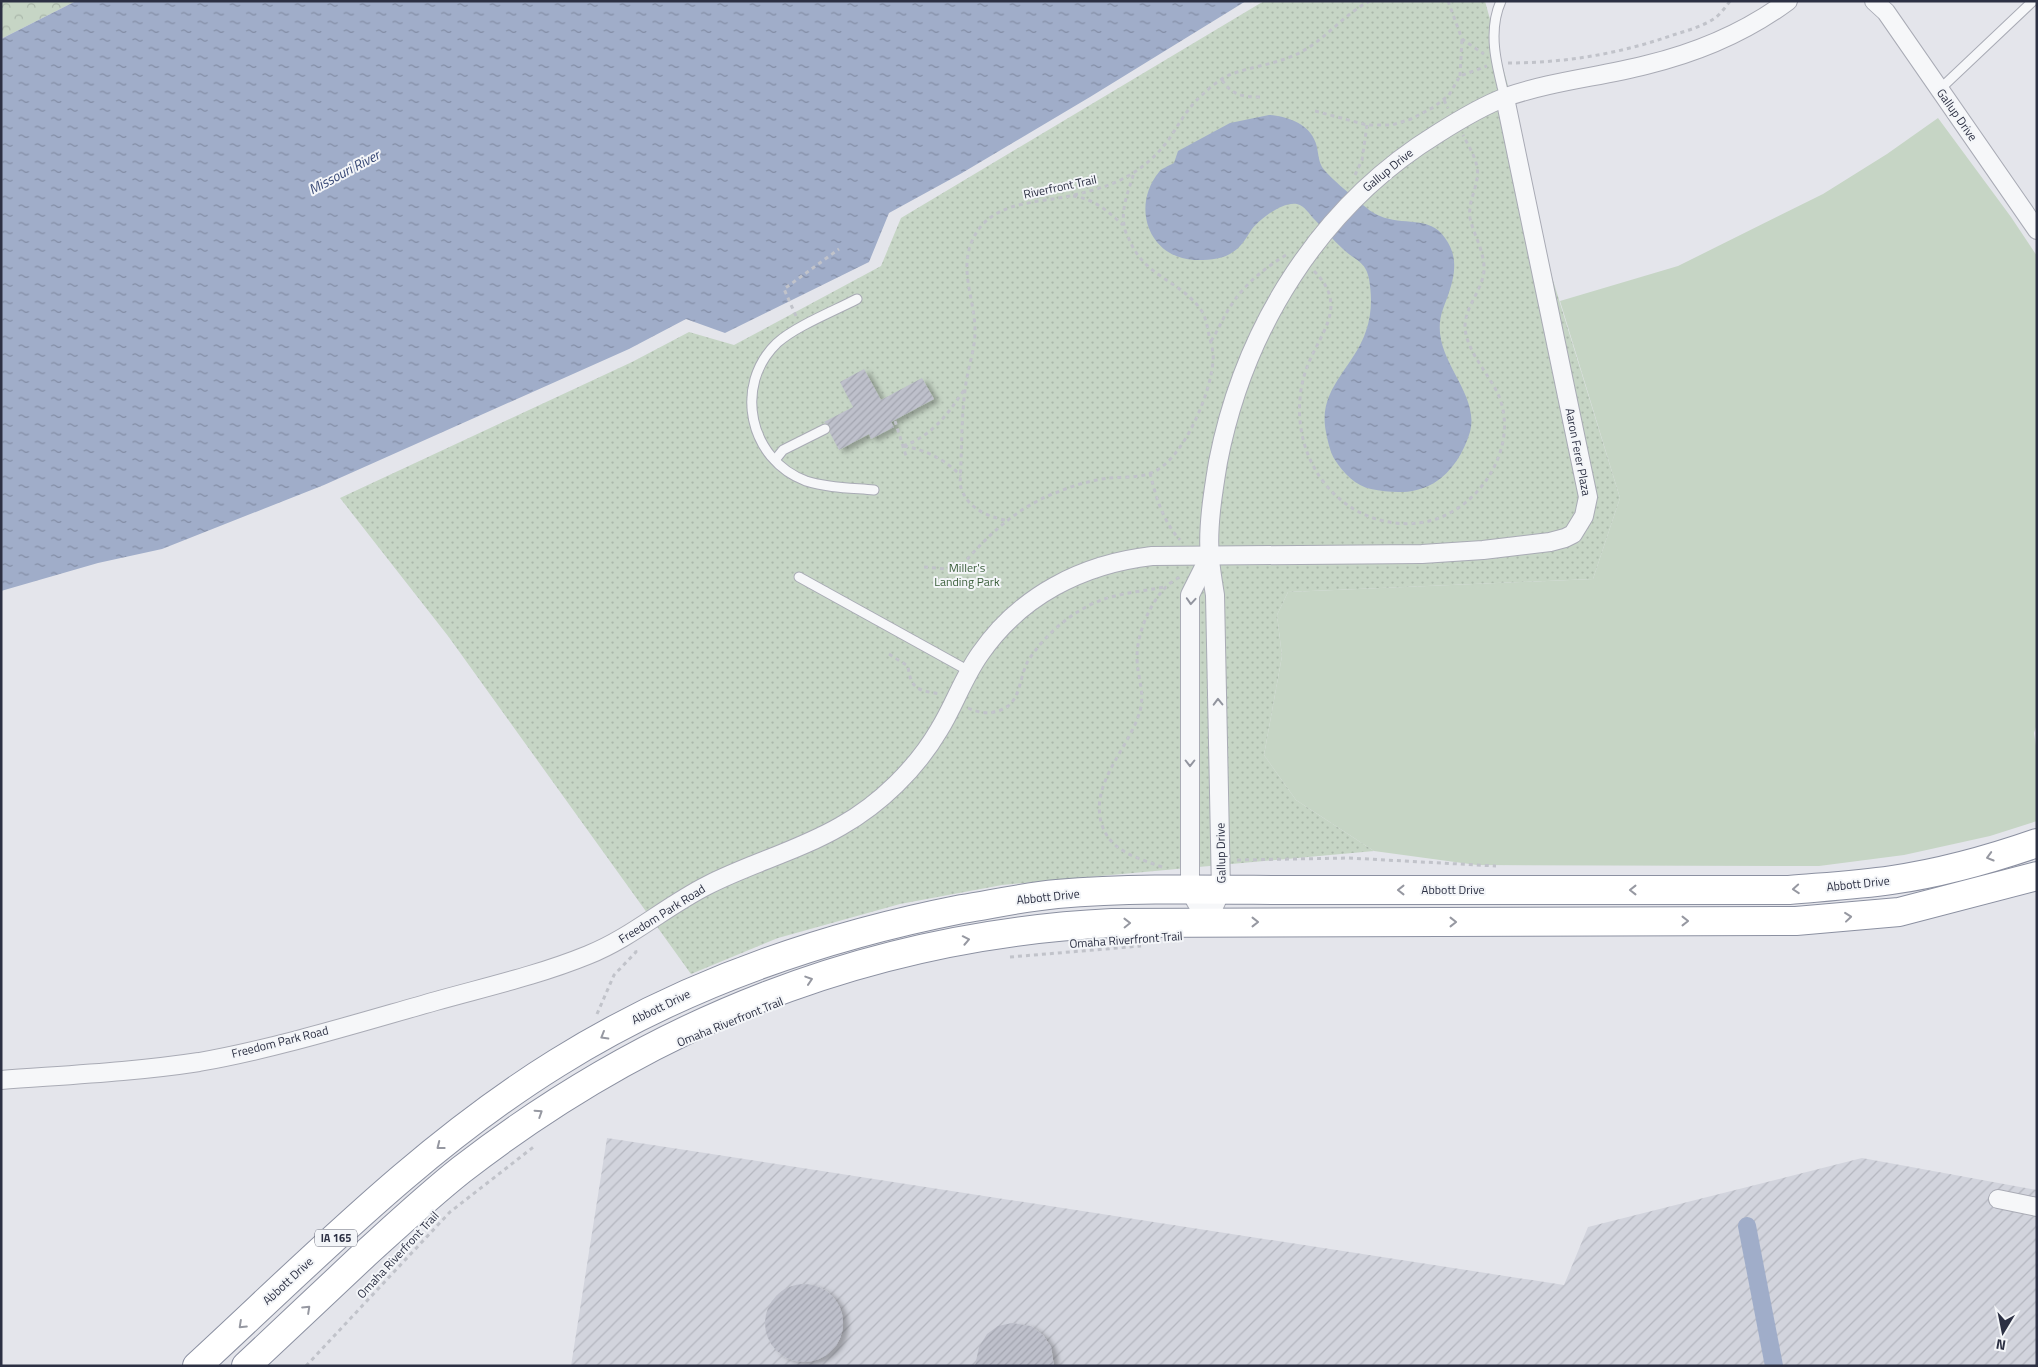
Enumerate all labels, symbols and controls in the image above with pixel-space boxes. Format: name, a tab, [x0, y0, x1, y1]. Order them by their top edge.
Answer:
street label: Gallup Drive	[1932, 84, 1983, 145]
water label: Missouri River	[304, 143, 384, 199]
street label: Gallup Drive	[1358, 143, 1417, 196]
street label: Riverfront Trail	[1022, 169, 1098, 204]
street label: Aaron Ferer Plaza	[1561, 406, 1596, 497]
park label: Miller's Landing Park	[934, 558, 1000, 591]
one-way arrow	[1185, 597, 1196, 605]
one-way arrow	[1213, 697, 1223, 705]
one-way arrow	[1185, 760, 1195, 768]
street label: Gallup Drive	[1210, 823, 1231, 883]
one-way arrow	[1986, 851, 1995, 861]
street label: Abbott Drive	[1825, 871, 1890, 896]
street label: Freedom Park Road	[615, 879, 709, 948]
street label: Abbott Drive	[1421, 880, 1485, 899]
street label: Abbott Drive	[1015, 884, 1080, 909]
one-way arrow	[1792, 884, 1800, 895]
one-way arrow	[1397, 885, 1404, 895]
one-way arrow	[1629, 885, 1637, 895]
one-way arrow	[1844, 912, 1852, 923]
one-way arrow	[1682, 916, 1690, 926]
one-way arrow	[1252, 917, 1260, 927]
one-way arrow	[1450, 917, 1457, 927]
one-way arrow	[1124, 918, 1132, 928]
street label: Omaha Riverfront Trail	[1069, 926, 1183, 953]
one-way arrow	[962, 935, 970, 946]
one-way arrow	[804, 976, 812, 986]
street label: Abbott Drive	[628, 984, 693, 1029]
street label: Omaha Riverfront Trail	[674, 991, 786, 1052]
street label: Freedom Park Road	[229, 1020, 330, 1063]
one-way arrow	[600, 1029, 609, 1039]
one-way arrow	[533, 1110, 543, 1119]
one-way arrow	[437, 1140, 446, 1148]
street label: Omaha Riverfront Trail	[352, 1207, 443, 1303]
road number: IA 165	[315, 1230, 357, 1246]
street label: Abbott Drive	[258, 1252, 317, 1309]
one-way arrow	[301, 1306, 310, 1315]
north arrow	[1978, 1307, 2028, 1357]
one-way arrow	[238, 1319, 247, 1328]
text: N	[1994, 1334, 2007, 1356]

